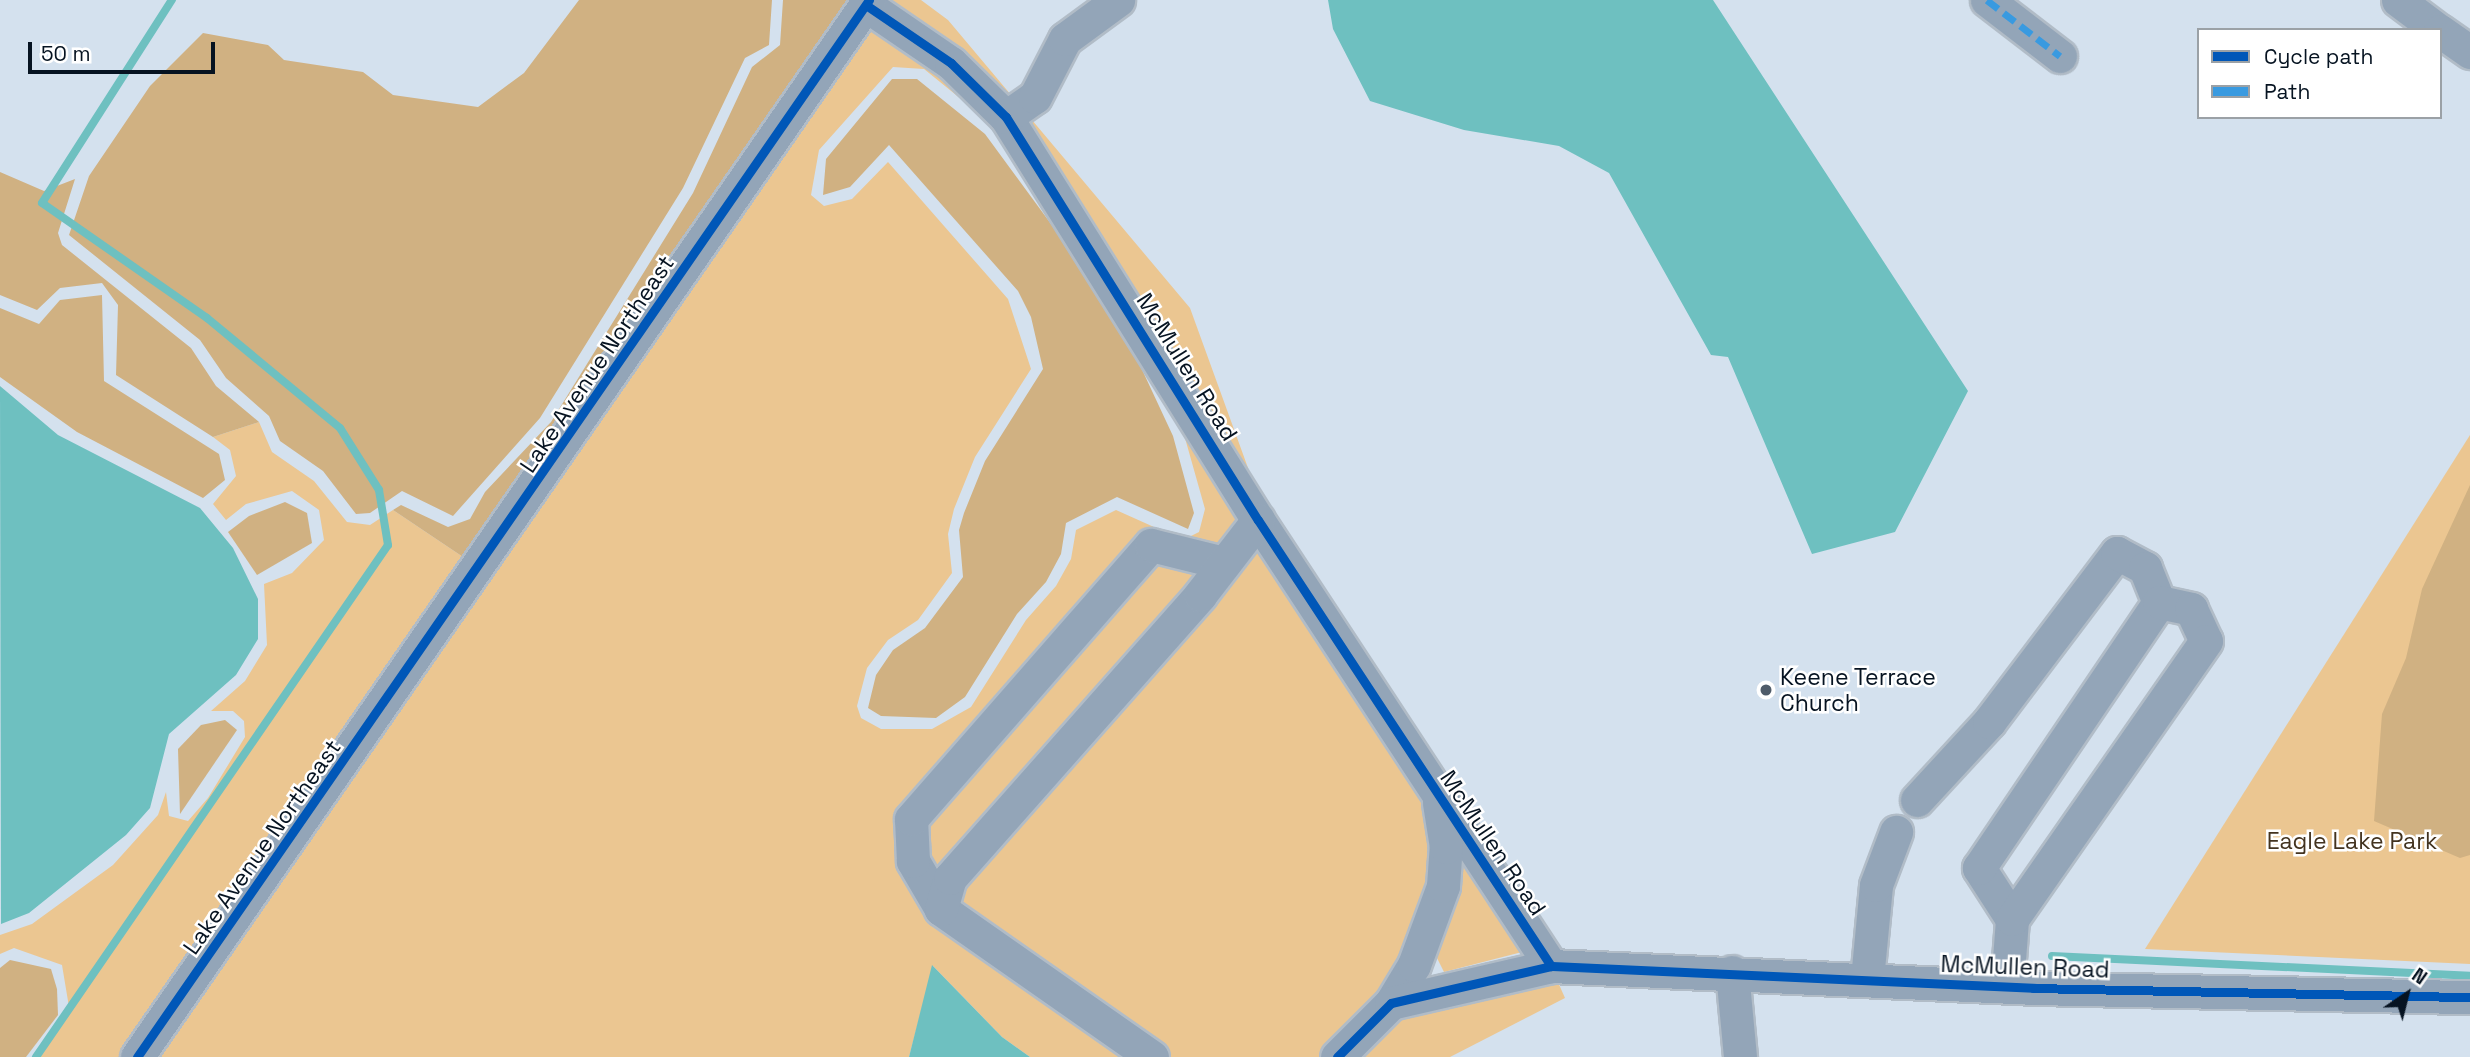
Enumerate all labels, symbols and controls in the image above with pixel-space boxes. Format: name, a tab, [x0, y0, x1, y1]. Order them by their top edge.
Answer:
scale bar	[32, 28, 219, 72]
legend	[2197, 28, 2442, 119]
text: 50 m	[41, 40, 91, 67]
text: Cycle path	[2264, 43, 2373, 70]
text: Path	[2264, 78, 2310, 105]
street label: Lake Avenue Northeast	[514, 250, 680, 478]
street label: McMullen Road	[1131, 288, 1243, 446]
place label: Keene Terrace Church	[1780, 663, 1936, 717]
marker: Keene Terrace Church	[1758, 682, 1774, 698]
street label: Lake Avenue Northeast	[177, 734, 347, 960]
street label: McMullen Road	[1434, 765, 1552, 921]
park label: Eagle Lake Park	[2267, 827, 2437, 855]
street label: McMullen Road	[1940, 950, 2110, 984]
north arrow	[2372, 959, 2442, 1029]
text: N	[2407, 962, 2432, 990]

